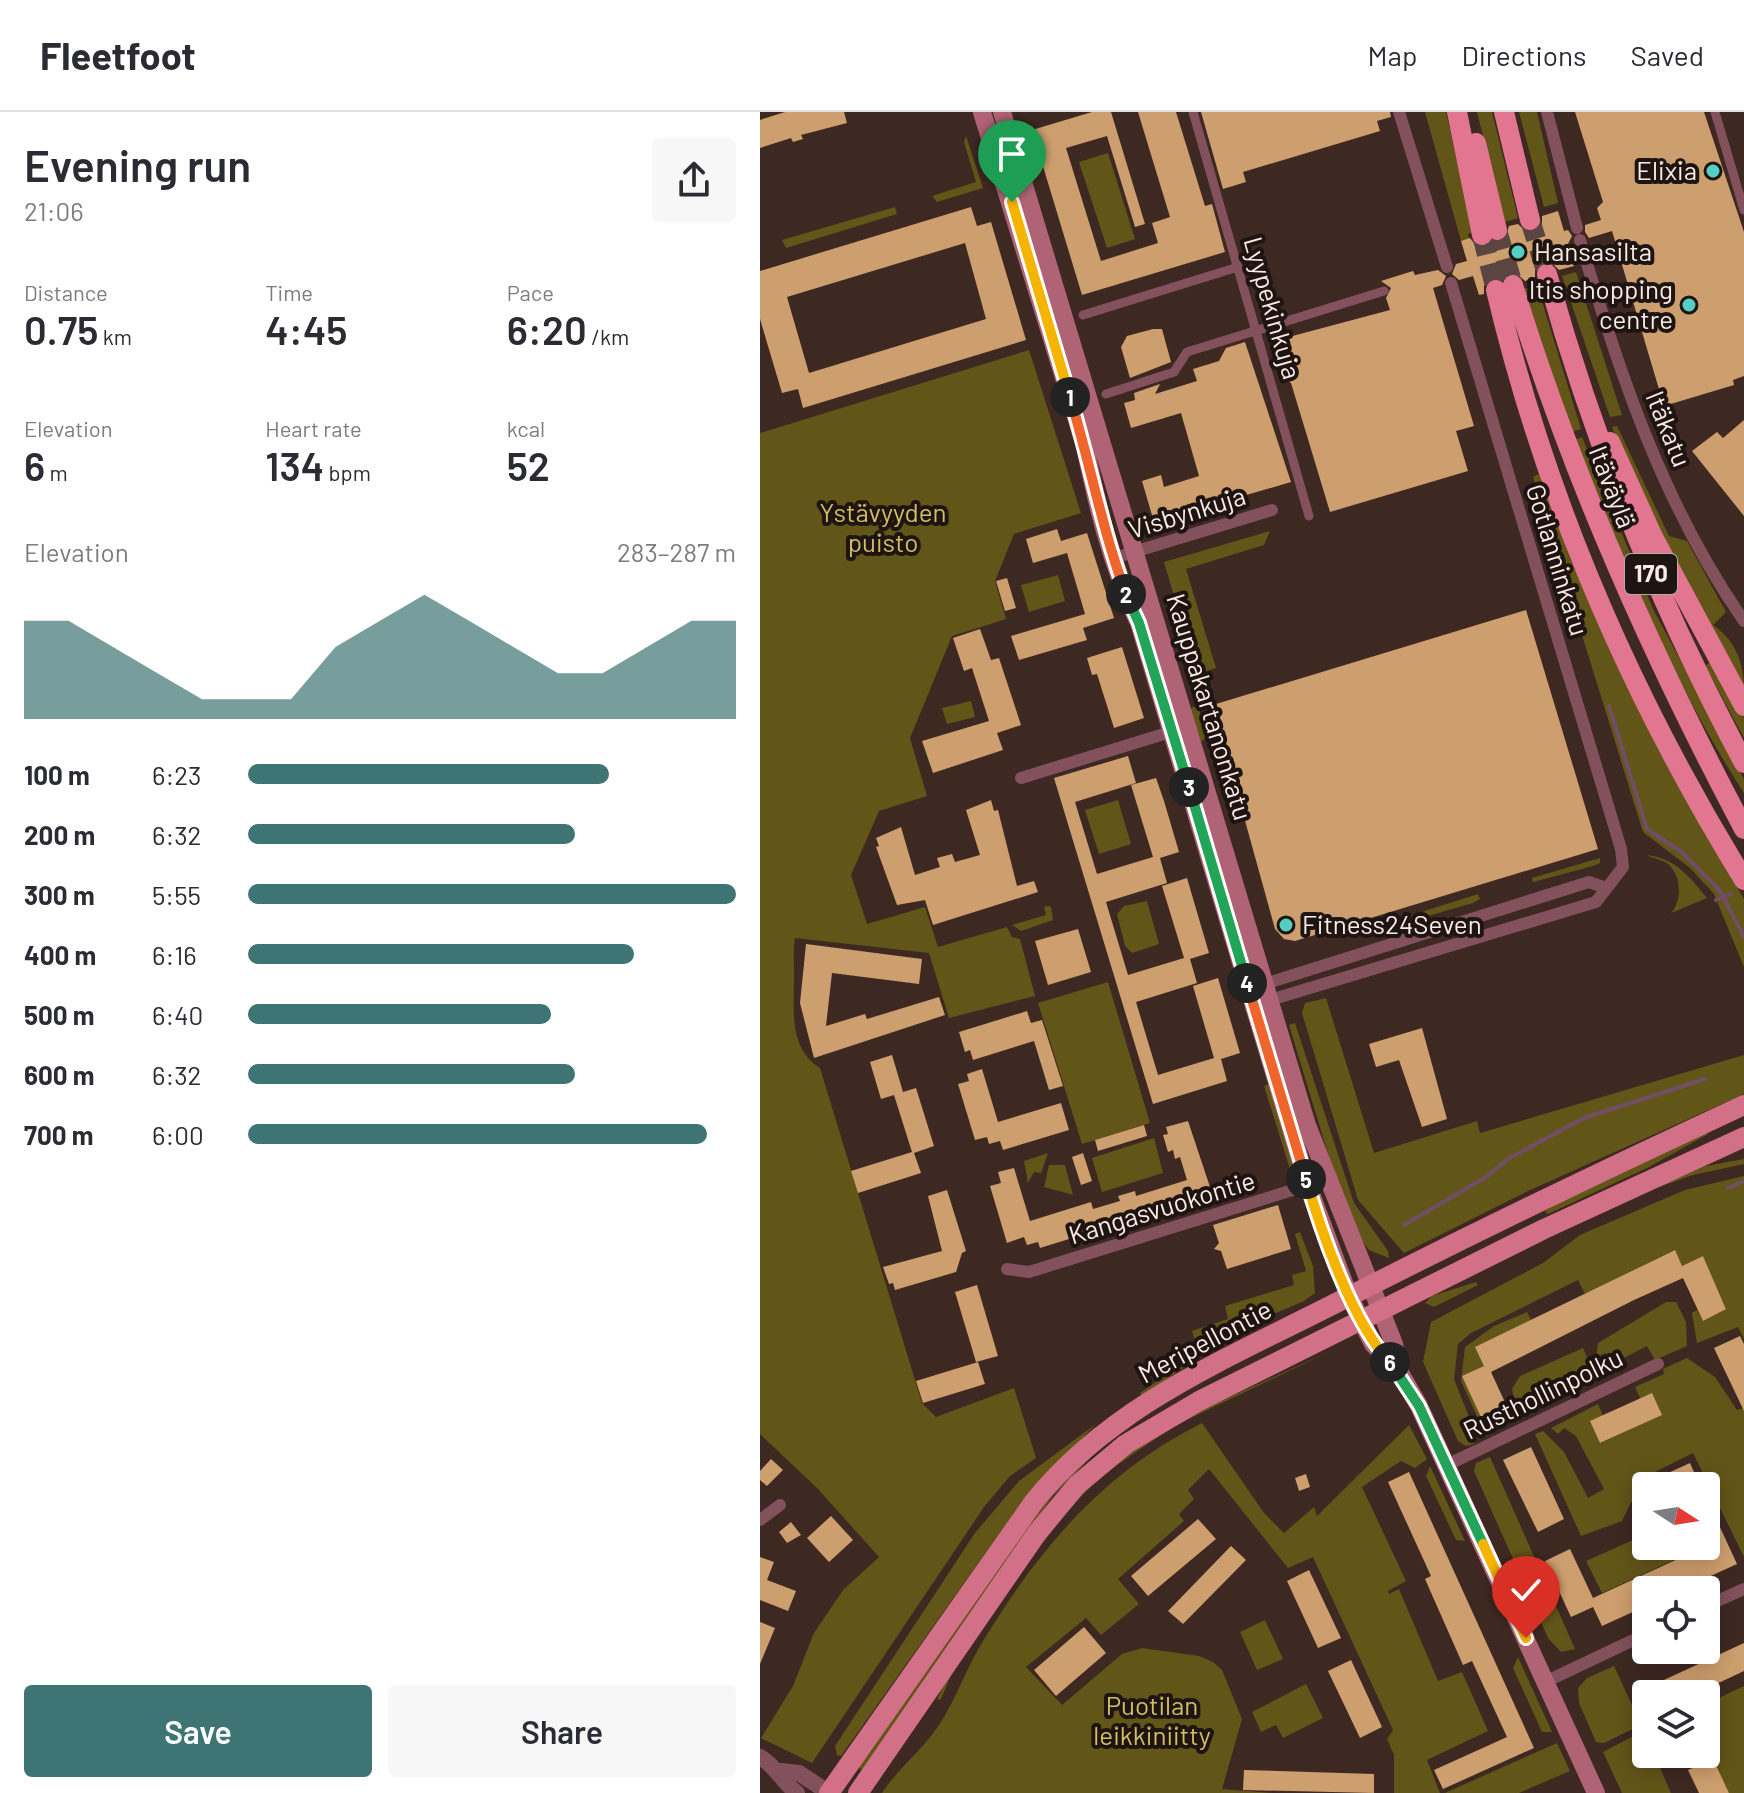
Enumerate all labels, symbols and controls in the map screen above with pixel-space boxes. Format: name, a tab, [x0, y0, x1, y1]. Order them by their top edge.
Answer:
text: Fleetfoot	[40, 32, 196, 78]
text: Map	[1368, 38, 1417, 72]
text: Directions	[1461, 38, 1587, 72]
text: Saved	[1631, 38, 1704, 72]
pin	[978, 120, 1046, 202]
icon: arrive	[990, 132, 1034, 176]
text: Evening run	[24, 138, 251, 191]
button: share	[652, 138, 736, 222]
place label: Elixia	[1636, 154, 1697, 185]
marker: Elixia	[1704, 162, 1722, 180]
text: 21:06	[24, 195, 84, 226]
street label: Lyypekinkuja	[1238, 233, 1309, 382]
place label: Hansasilta	[1534, 235, 1652, 266]
marker: Hansasilta	[1509, 243, 1527, 261]
place label: Itis shopping centre	[1529, 273, 1673, 334]
text: Distance	[24, 279, 108, 305]
text: Time	[265, 279, 313, 305]
text: Pace	[507, 279, 554, 305]
marker: Itis shopping centre	[1680, 296, 1698, 314]
text: 0.75	[24, 305, 98, 353]
text: 4:45	[265, 305, 348, 353]
text: 6:20	[507, 305, 587, 353]
text: km	[98, 323, 132, 349]
text: /km	[587, 323, 629, 349]
pin: 1	[1050, 377, 1090, 417]
text: 1	[1066, 384, 1074, 410]
street label: Itäkatu	[1640, 386, 1699, 471]
text: Elevation	[24, 415, 113, 441]
text: Heart rate	[265, 415, 362, 441]
text: kcal	[507, 415, 545, 441]
text: 6	[24, 441, 45, 489]
text: 134	[265, 441, 324, 489]
text: 52	[507, 441, 550, 489]
street label: Itäväylä	[1584, 441, 1643, 532]
text: m	[45, 459, 68, 485]
text: bpm	[324, 459, 371, 485]
street label: Visbynkuja	[1124, 479, 1249, 544]
street label: Gotlanninkatu	[1521, 480, 1596, 639]
park label: Ystävyyden puisto	[819, 496, 947, 557]
text: Elevation	[24, 536, 129, 567]
text: 283–287 m	[617, 536, 736, 567]
road number: 170	[1625, 554, 1677, 594]
pin: 2	[1106, 574, 1146, 614]
text: 2	[1120, 581, 1132, 607]
street label: Kauppakartanonkatu	[1161, 590, 1260, 824]
text: 100 m	[24, 759, 90, 790]
text: 6:23	[152, 759, 201, 790]
pin: 3	[1169, 767, 1209, 807]
text: 3	[1183, 774, 1195, 800]
text: 200 m	[24, 819, 95, 850]
text: 6:32	[152, 819, 202, 850]
text: 300 m	[24, 879, 95, 910]
text: 5:55	[152, 879, 201, 910]
place label: Fitness24Seven	[1302, 908, 1482, 939]
marker: Fitness24Seven	[1277, 916, 1295, 934]
text: 400 m	[24, 939, 96, 970]
text: 6:16	[152, 939, 197, 970]
pin: 4	[1227, 963, 1267, 1003]
text: 4	[1240, 970, 1254, 996]
text: 500 m	[24, 999, 95, 1030]
text: 6:40	[152, 999, 203, 1030]
text: 600 m	[24, 1059, 95, 1090]
text: 6:32	[152, 1059, 202, 1090]
text: 700 m	[24, 1119, 93, 1150]
text: 6:00	[152, 1119, 204, 1150]
pin: 5	[1286, 1159, 1326, 1199]
street label: Kangasvuokontie	[1065, 1163, 1258, 1250]
text: 5	[1300, 1166, 1312, 1192]
street label: Meripellontie	[1132, 1293, 1276, 1389]
street label: Rusthollinpolku	[1457, 1341, 1627, 1445]
pin: 6	[1370, 1342, 1410, 1382]
text: 6	[1384, 1349, 1396, 1375]
north arrow	[1632, 1472, 1720, 1560]
map controls	[1632, 1472, 1720, 1768]
pin	[1492, 1556, 1560, 1638]
icon: check	[1504, 1568, 1548, 1612]
button: locate	[1632, 1576, 1720, 1664]
button: layers	[1632, 1680, 1720, 1768]
button: Save	[24, 1685, 372, 1777]
button: Share	[388, 1685, 736, 1777]
park label: Puotilan leikkiniitty	[1093, 1689, 1211, 1750]

